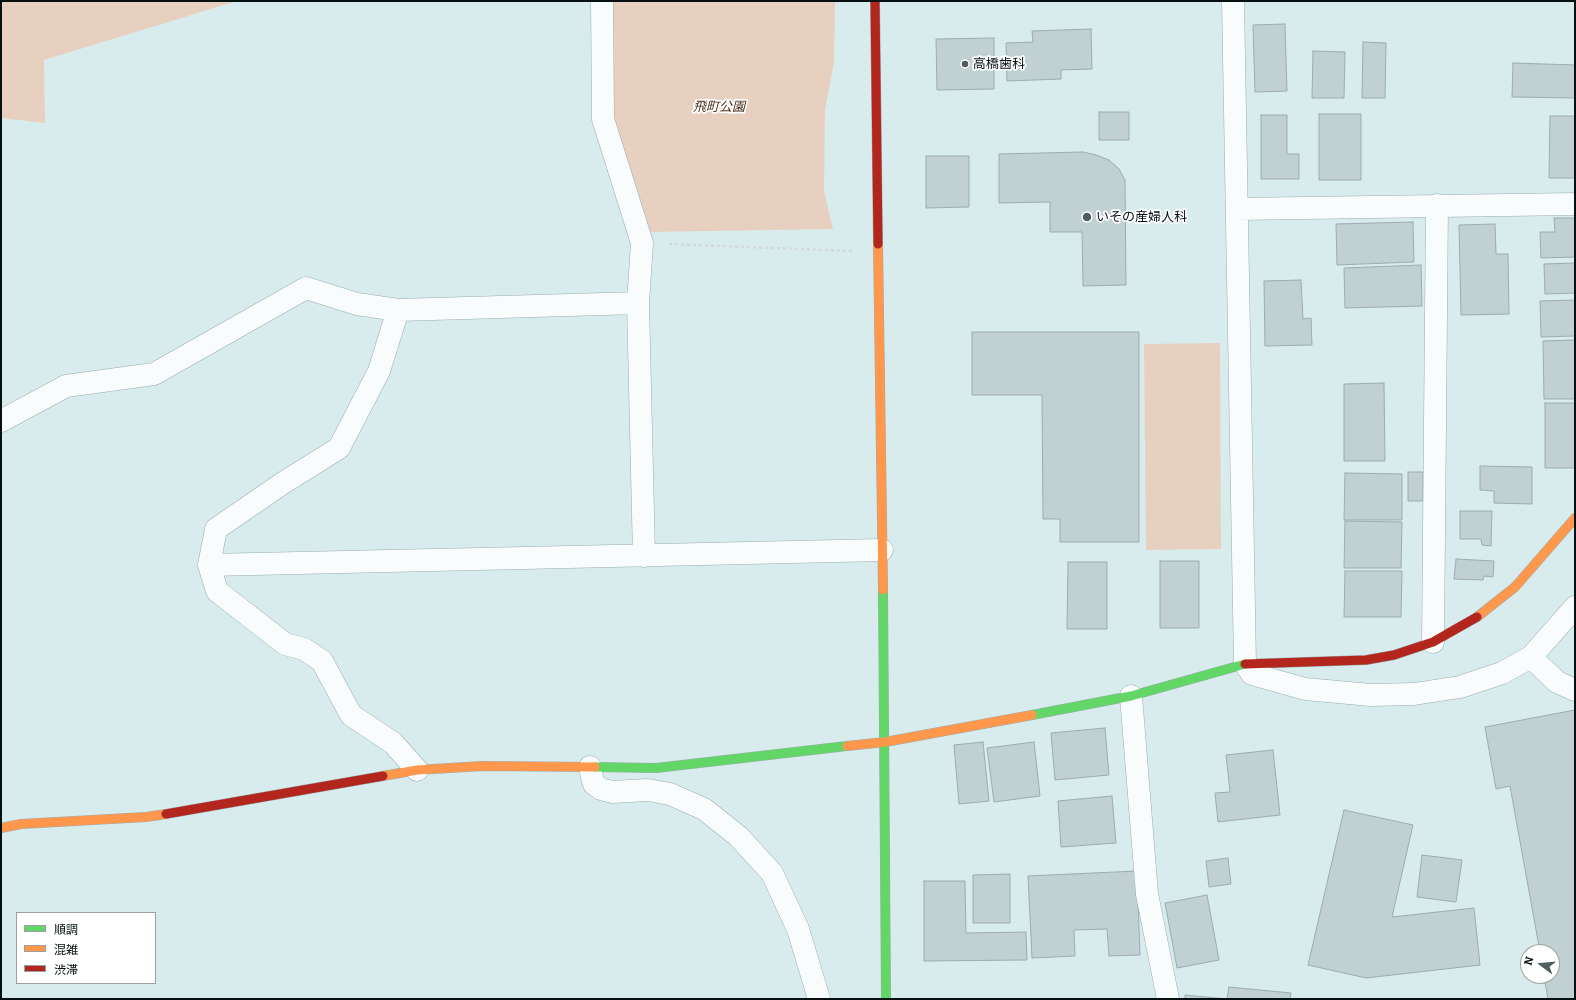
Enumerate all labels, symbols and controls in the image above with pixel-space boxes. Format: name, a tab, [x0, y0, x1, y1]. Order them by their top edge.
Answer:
place label: 高橋歯科	[973, 56, 1025, 72]
marker: 高橋歯科	[960, 59, 970, 69]
park label: 飛町公園	[693, 99, 745, 115]
place label: いその産婦人科	[1096, 209, 1187, 225]
marker: いその産婦人科	[1081, 211, 1093, 223]
legend	[16, 912, 156, 984]
text: 順調	[54, 923, 78, 937]
text: 混雑	[54, 943, 78, 957]
north arrow	[1520, 944, 1560, 984]
text: N	[1522, 955, 1536, 967]
text: 渋滞	[54, 963, 78, 977]

